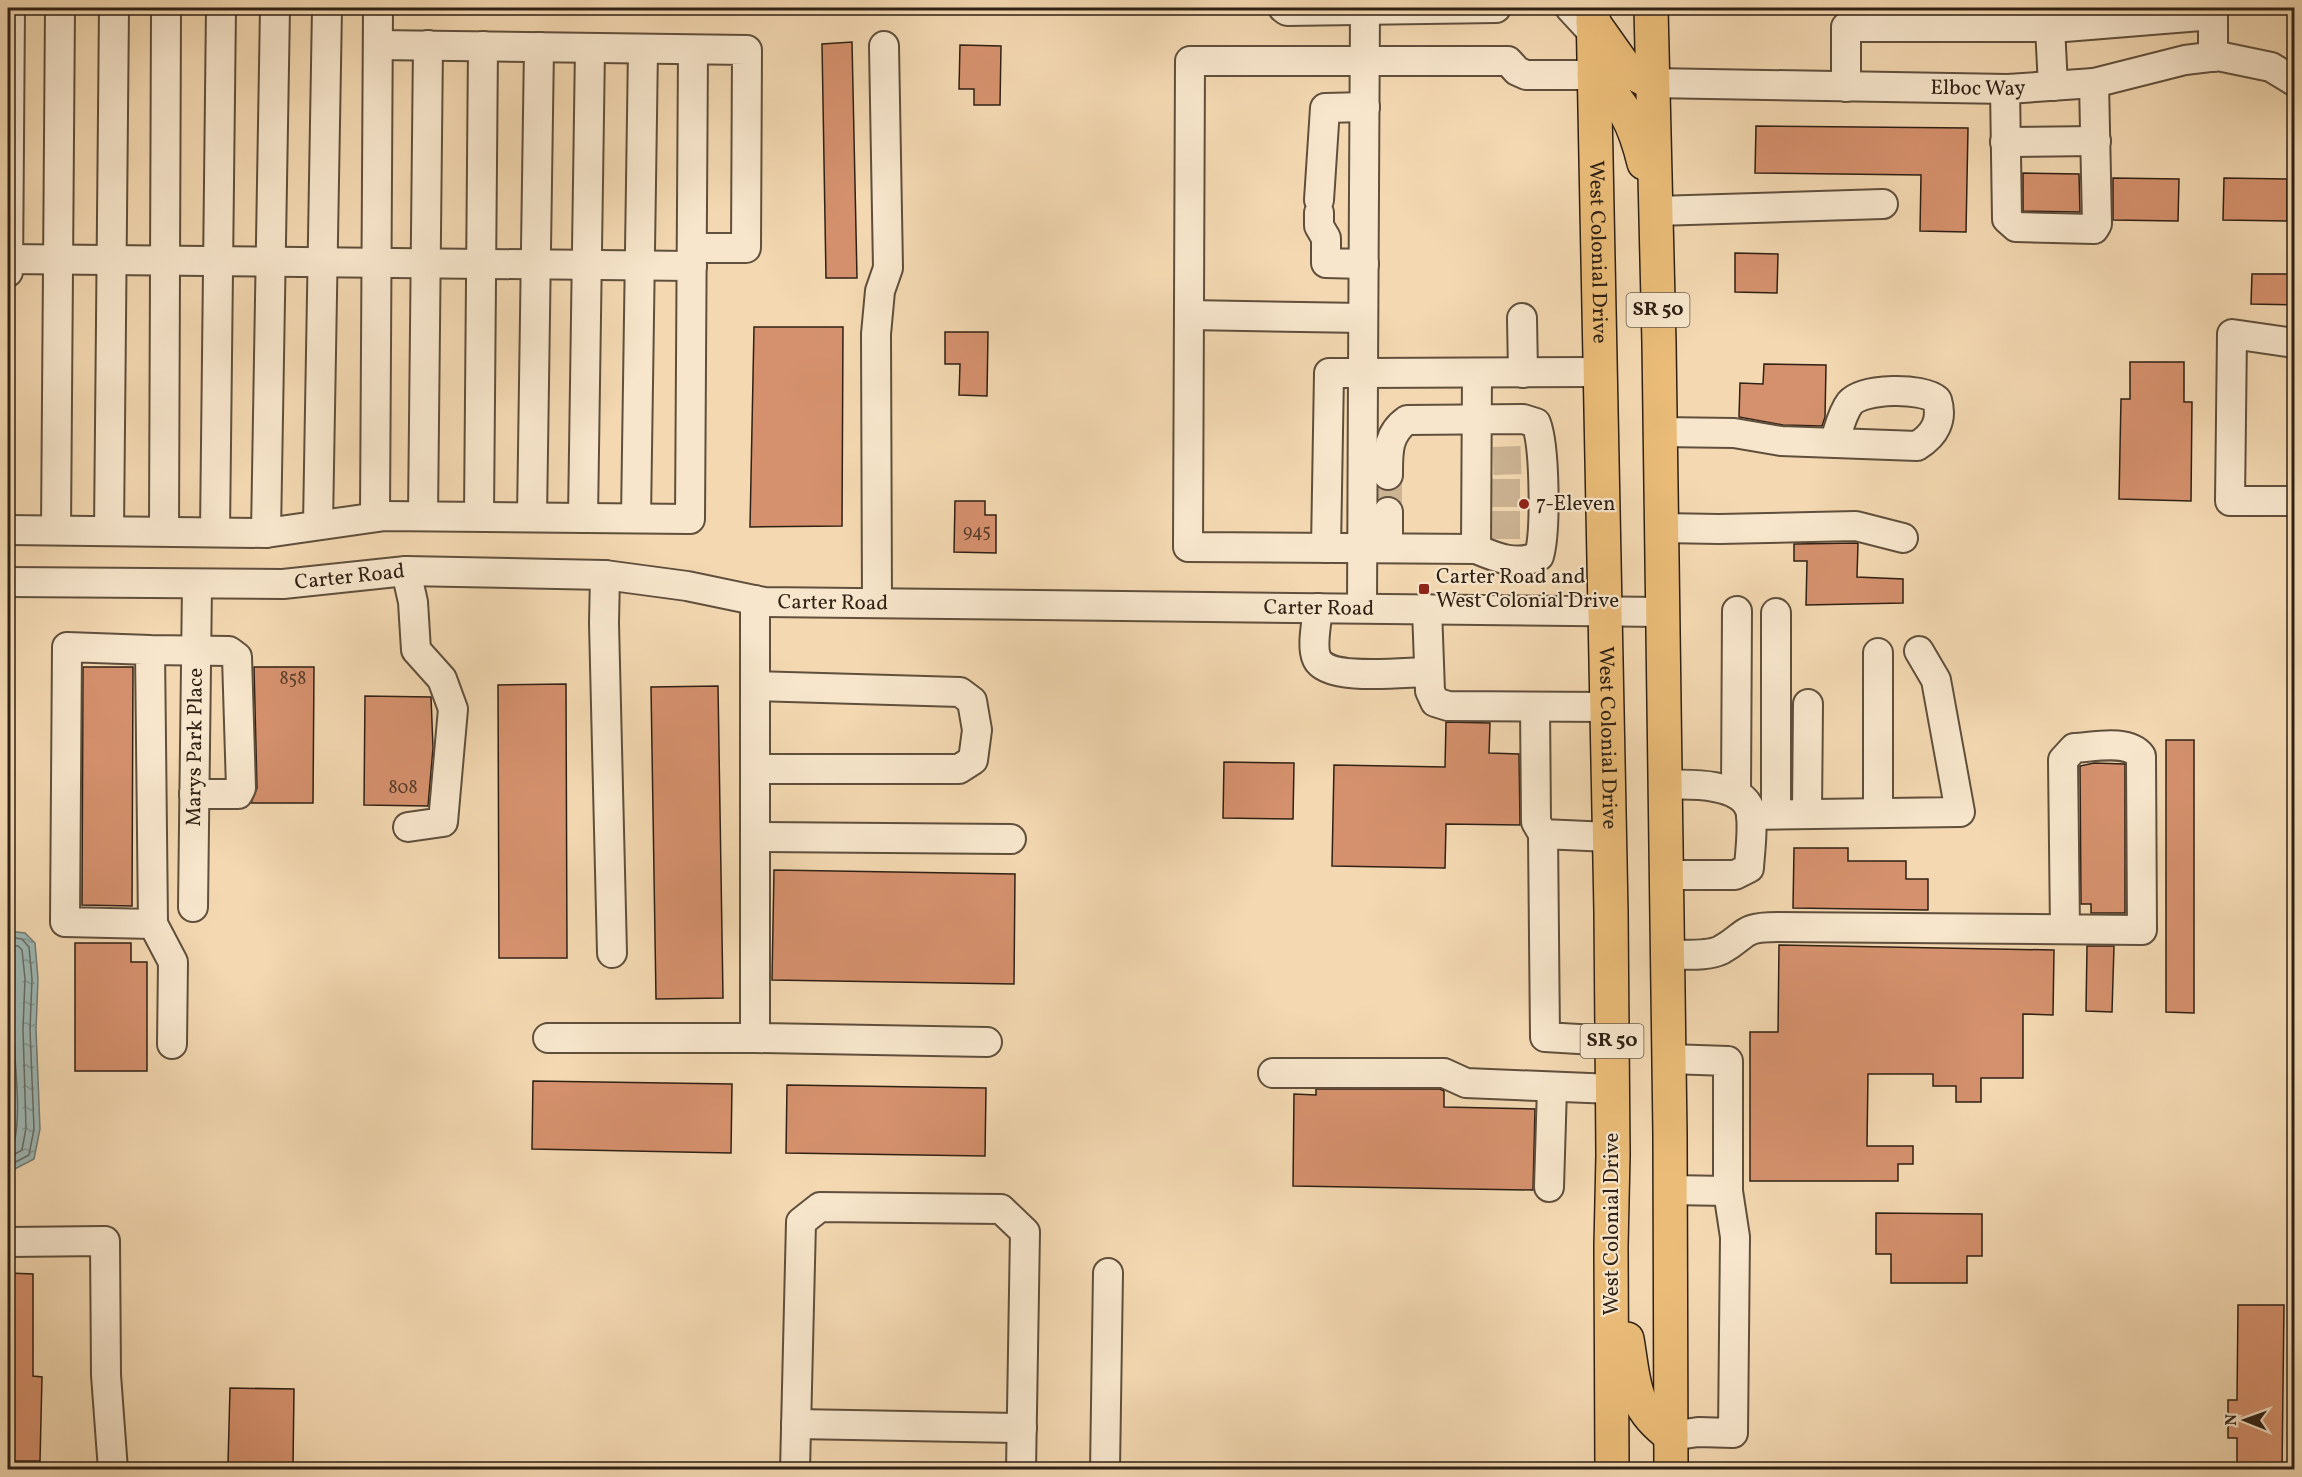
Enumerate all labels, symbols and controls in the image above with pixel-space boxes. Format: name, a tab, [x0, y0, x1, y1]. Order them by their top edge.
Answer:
street label: Elboc Way	[1930, 73, 2027, 104]
street label: West Colonial Drive	[1582, 160, 1614, 344]
road number: SR 50	[1626, 293, 1690, 327]
place label: 7-Eleven	[1536, 490, 1616, 519]
marker: 7-Eleven	[1517, 497, 1531, 511]
house number: 945	[963, 520, 991, 545]
street label: Carter Road	[293, 557, 406, 597]
place label: Carter Road and West Colonial Drive	[1436, 563, 1619, 616]
marker: Carter Road and West Colonial Drive	[1417, 582, 1431, 596]
street label: Carter Road	[777, 588, 888, 618]
street label: Carter Road	[1263, 593, 1374, 623]
street label: West Colonial Drive	[1591, 646, 1624, 830]
street label: Marys Park Place	[180, 667, 210, 827]
house number: 858	[280, 667, 306, 692]
house number: 808	[388, 776, 418, 801]
road number: SR 50	[1580, 1024, 1644, 1058]
street label: West Colonial Drive	[1598, 1132, 1627, 1316]
north arrow	[2215, 1390, 2275, 1450]
text: N	[2221, 1413, 2243, 1426]

